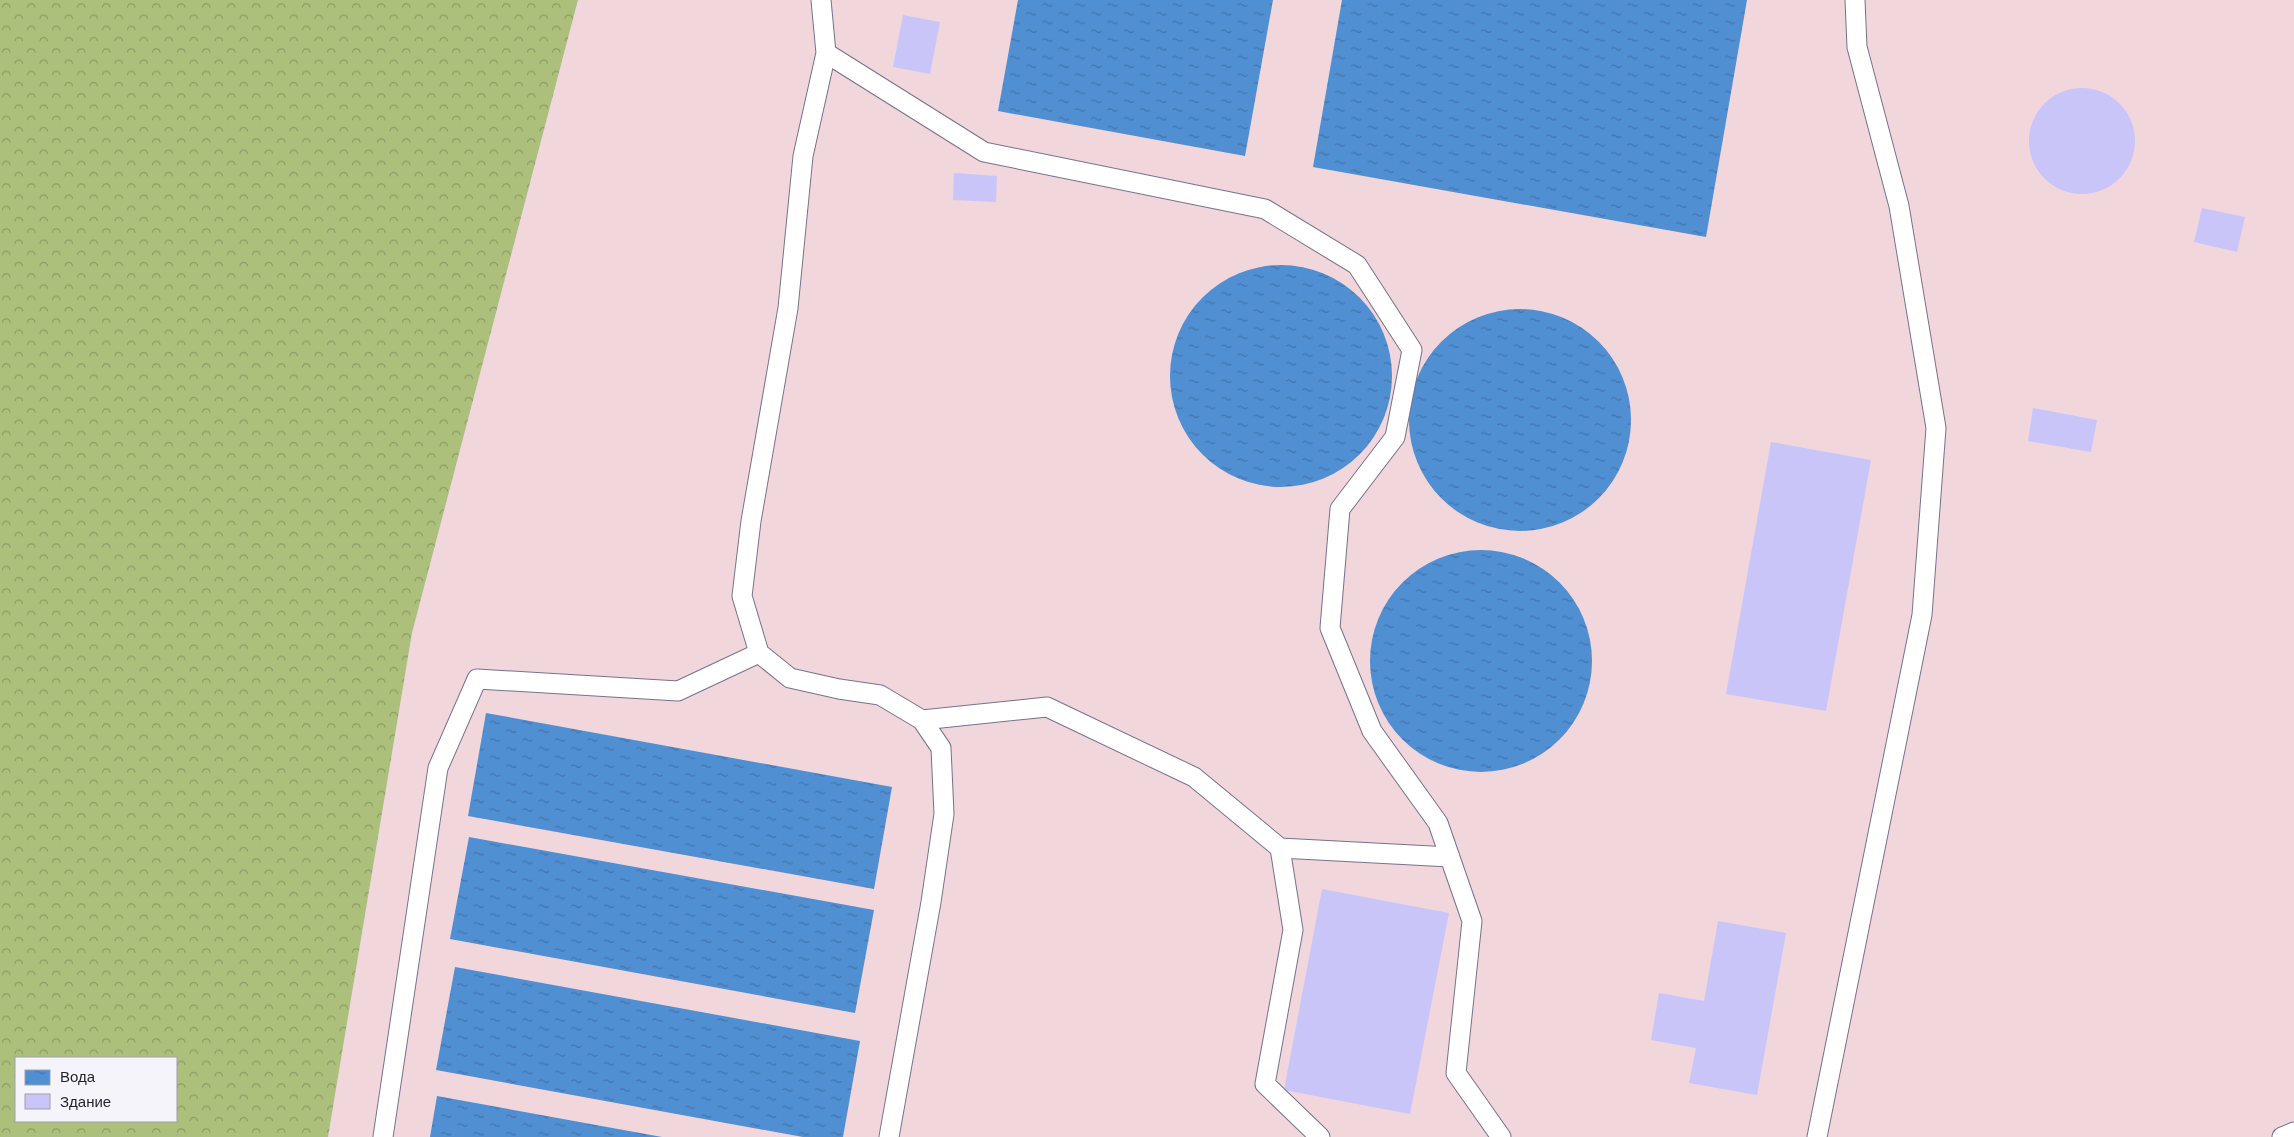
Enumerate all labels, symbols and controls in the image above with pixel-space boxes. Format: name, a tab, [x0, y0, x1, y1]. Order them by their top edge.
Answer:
legend	[15, 1057, 178, 1122]
text: Вода	[60, 1068, 96, 1085]
text: Здание	[60, 1093, 111, 1110]

